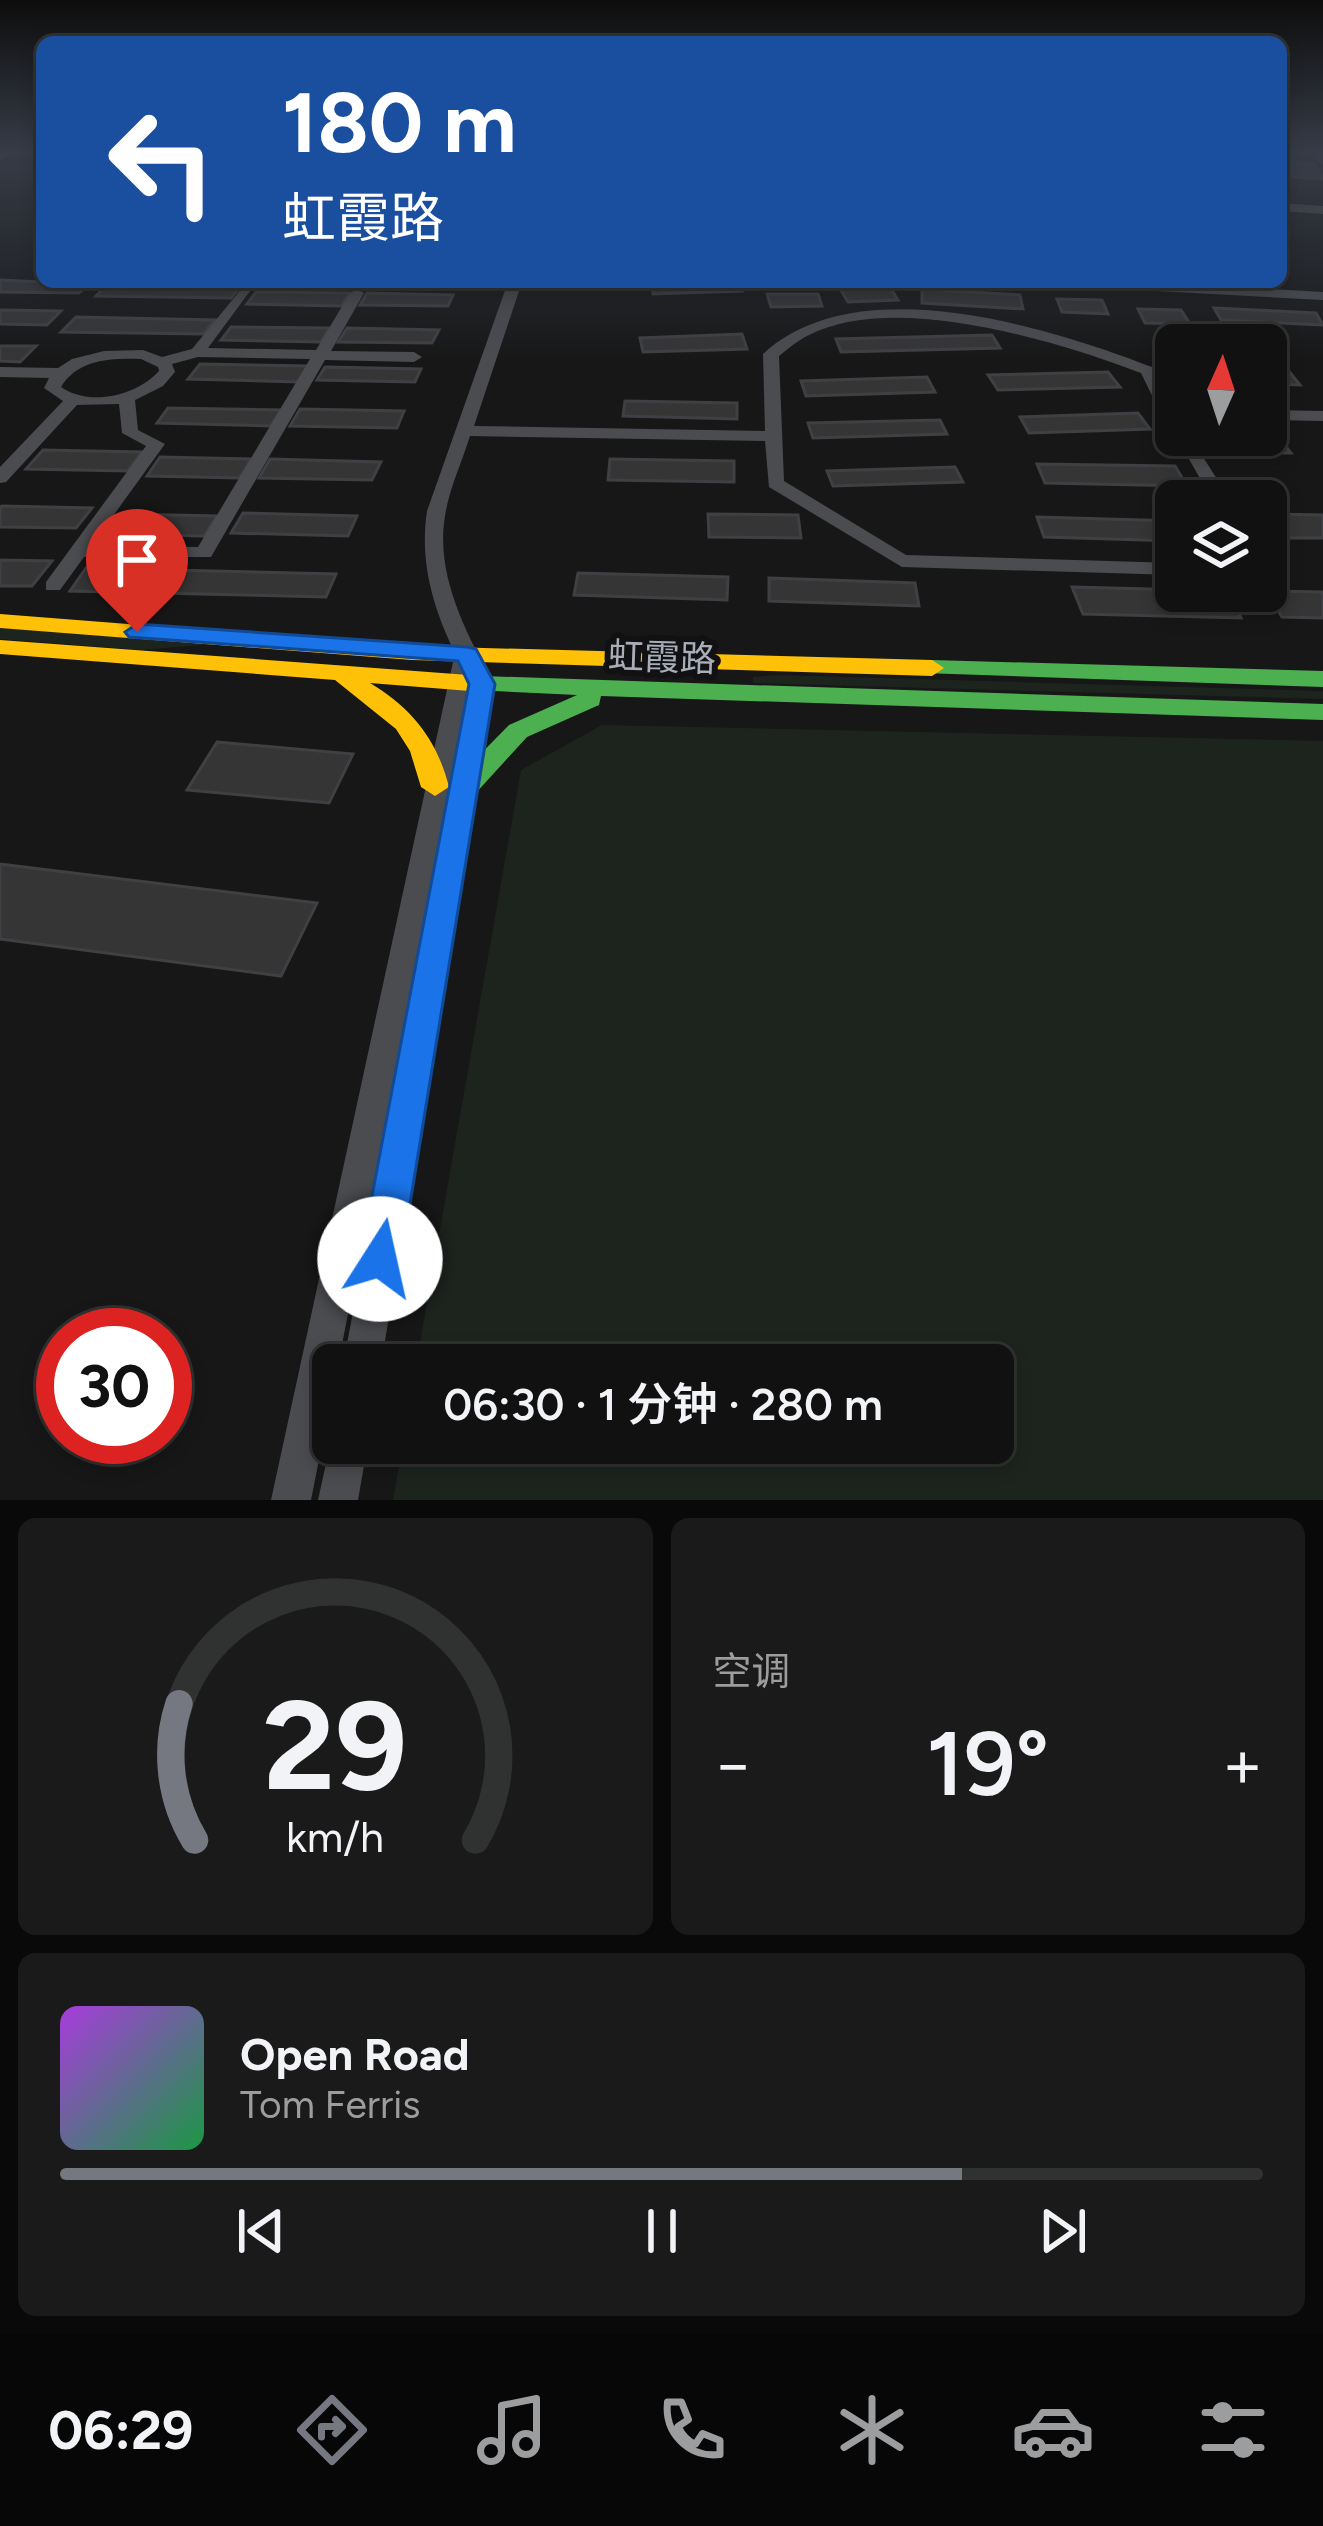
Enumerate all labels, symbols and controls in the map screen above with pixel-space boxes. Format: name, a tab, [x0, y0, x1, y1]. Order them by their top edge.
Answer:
text: 180 m	[282, 72, 517, 173]
icon: left	[84, 84, 240, 240]
text: 虹霞路	[282, 186, 444, 251]
north arrow	[1155, 324, 1287, 456]
map controls	[1155, 324, 1287, 612]
button: layers	[1155, 480, 1287, 612]
pin	[86, 509, 188, 632]
icon: arrive	[104, 527, 170, 593]
street label: 虹霞路	[607, 634, 717, 681]
position arrow	[317, 1196, 443, 1322]
speed limit sign: 30	[36, 1308, 192, 1464]
text: 06:30 · 1 分钟 · 280 m	[443, 1377, 883, 1431]
text: 空调	[713, 1648, 791, 1695]
text: 29	[263, 1670, 408, 1820]
text: 19°	[926, 1709, 1049, 1818]
text: −	[713, 1724, 754, 1804]
text: +	[1222, 1724, 1263, 1804]
text: km/h	[286, 1810, 384, 1862]
text: Open Road	[240, 2027, 470, 2081]
text: Tom Ferris	[240, 2081, 420, 2128]
icon: previous	[228, 2198, 294, 2264]
icon: pause	[629, 2198, 695, 2264]
icon: next	[1030, 2198, 1096, 2264]
icon: directions	[290, 2388, 374, 2472]
icon: music	[470, 2388, 554, 2472]
icon: phone	[650, 2388, 734, 2472]
icon: climate	[830, 2388, 914, 2472]
icon: car	[1011, 2388, 1095, 2472]
icon: filters	[1191, 2388, 1275, 2472]
text: 06:29	[48, 2398, 193, 2463]

